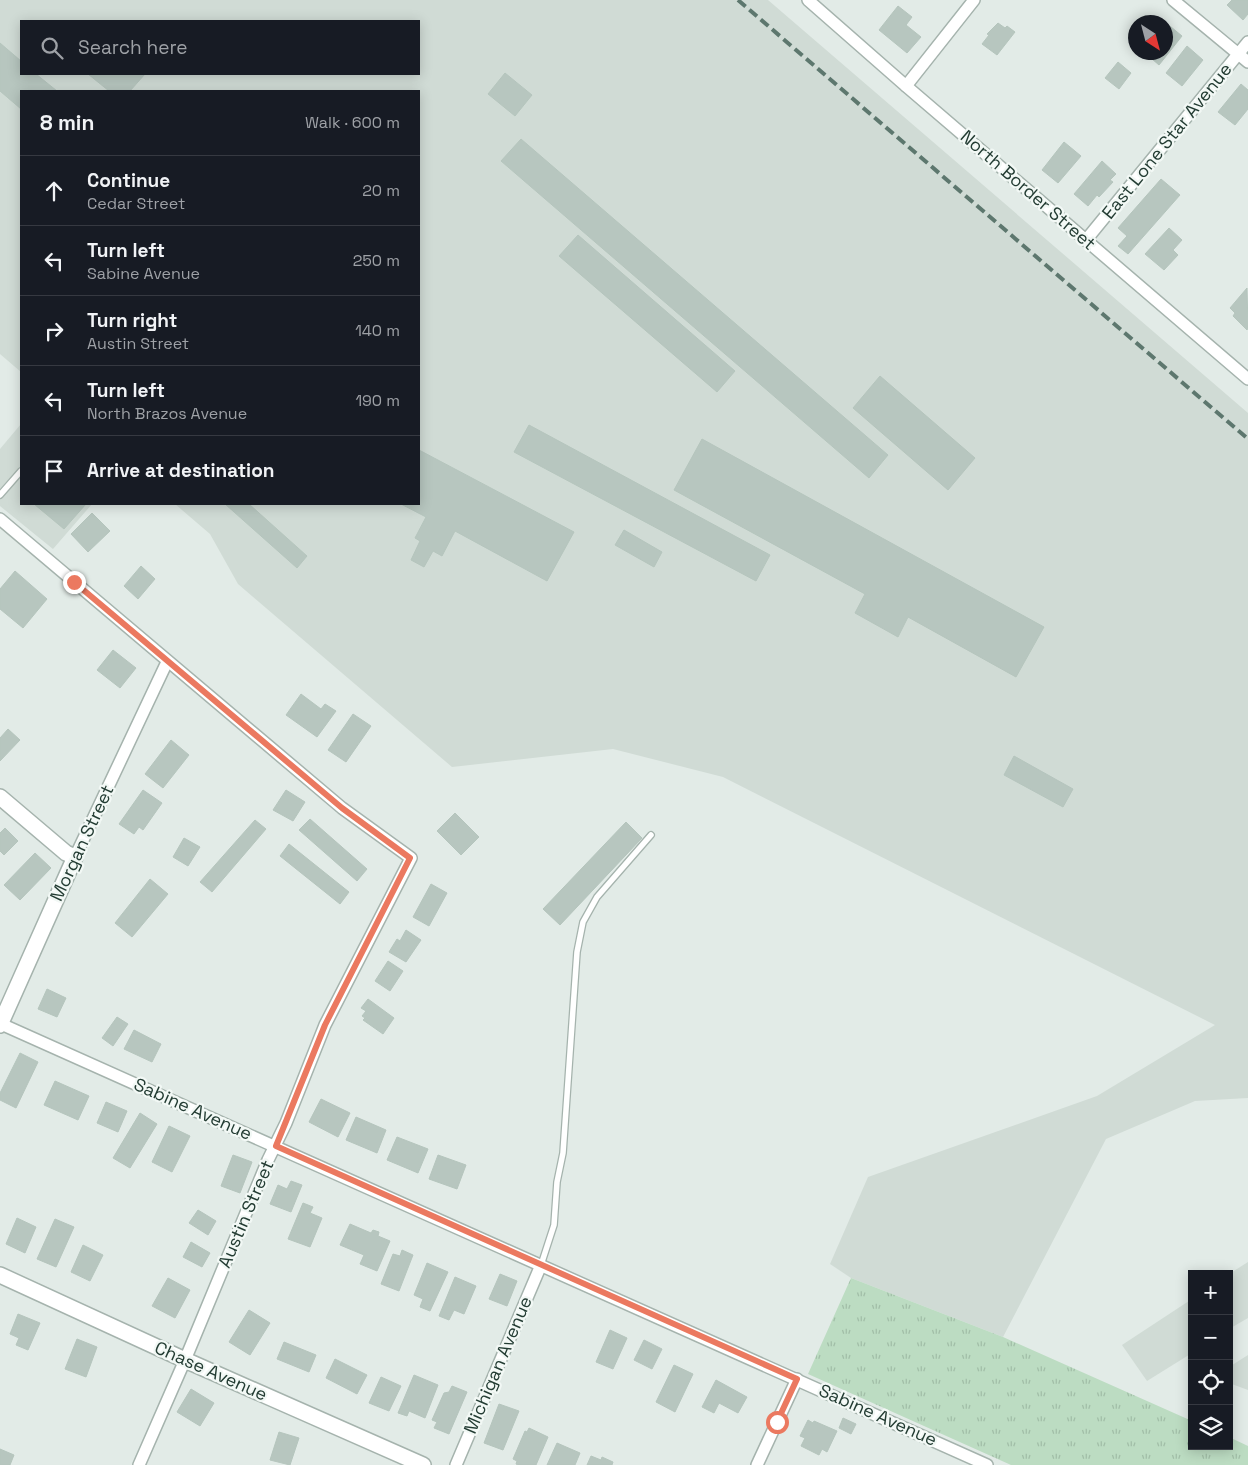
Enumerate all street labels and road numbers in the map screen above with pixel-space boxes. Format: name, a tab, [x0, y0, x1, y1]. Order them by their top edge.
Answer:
street label: East Lone Star Avenue	[1097, 58, 1237, 223]
street label: North Border Street	[956, 125, 1101, 255]
street label: Morgan Street	[45, 781, 119, 905]
street label: Sabine Avenue	[130, 1072, 256, 1145]
street label: Austin Street	[212, 1156, 279, 1271]
street label: Michigan Avenue	[458, 1293, 537, 1437]
street label: Chase Avenue	[151, 1335, 271, 1406]
street label: Sabine Avenue	[815, 1378, 941, 1451]

